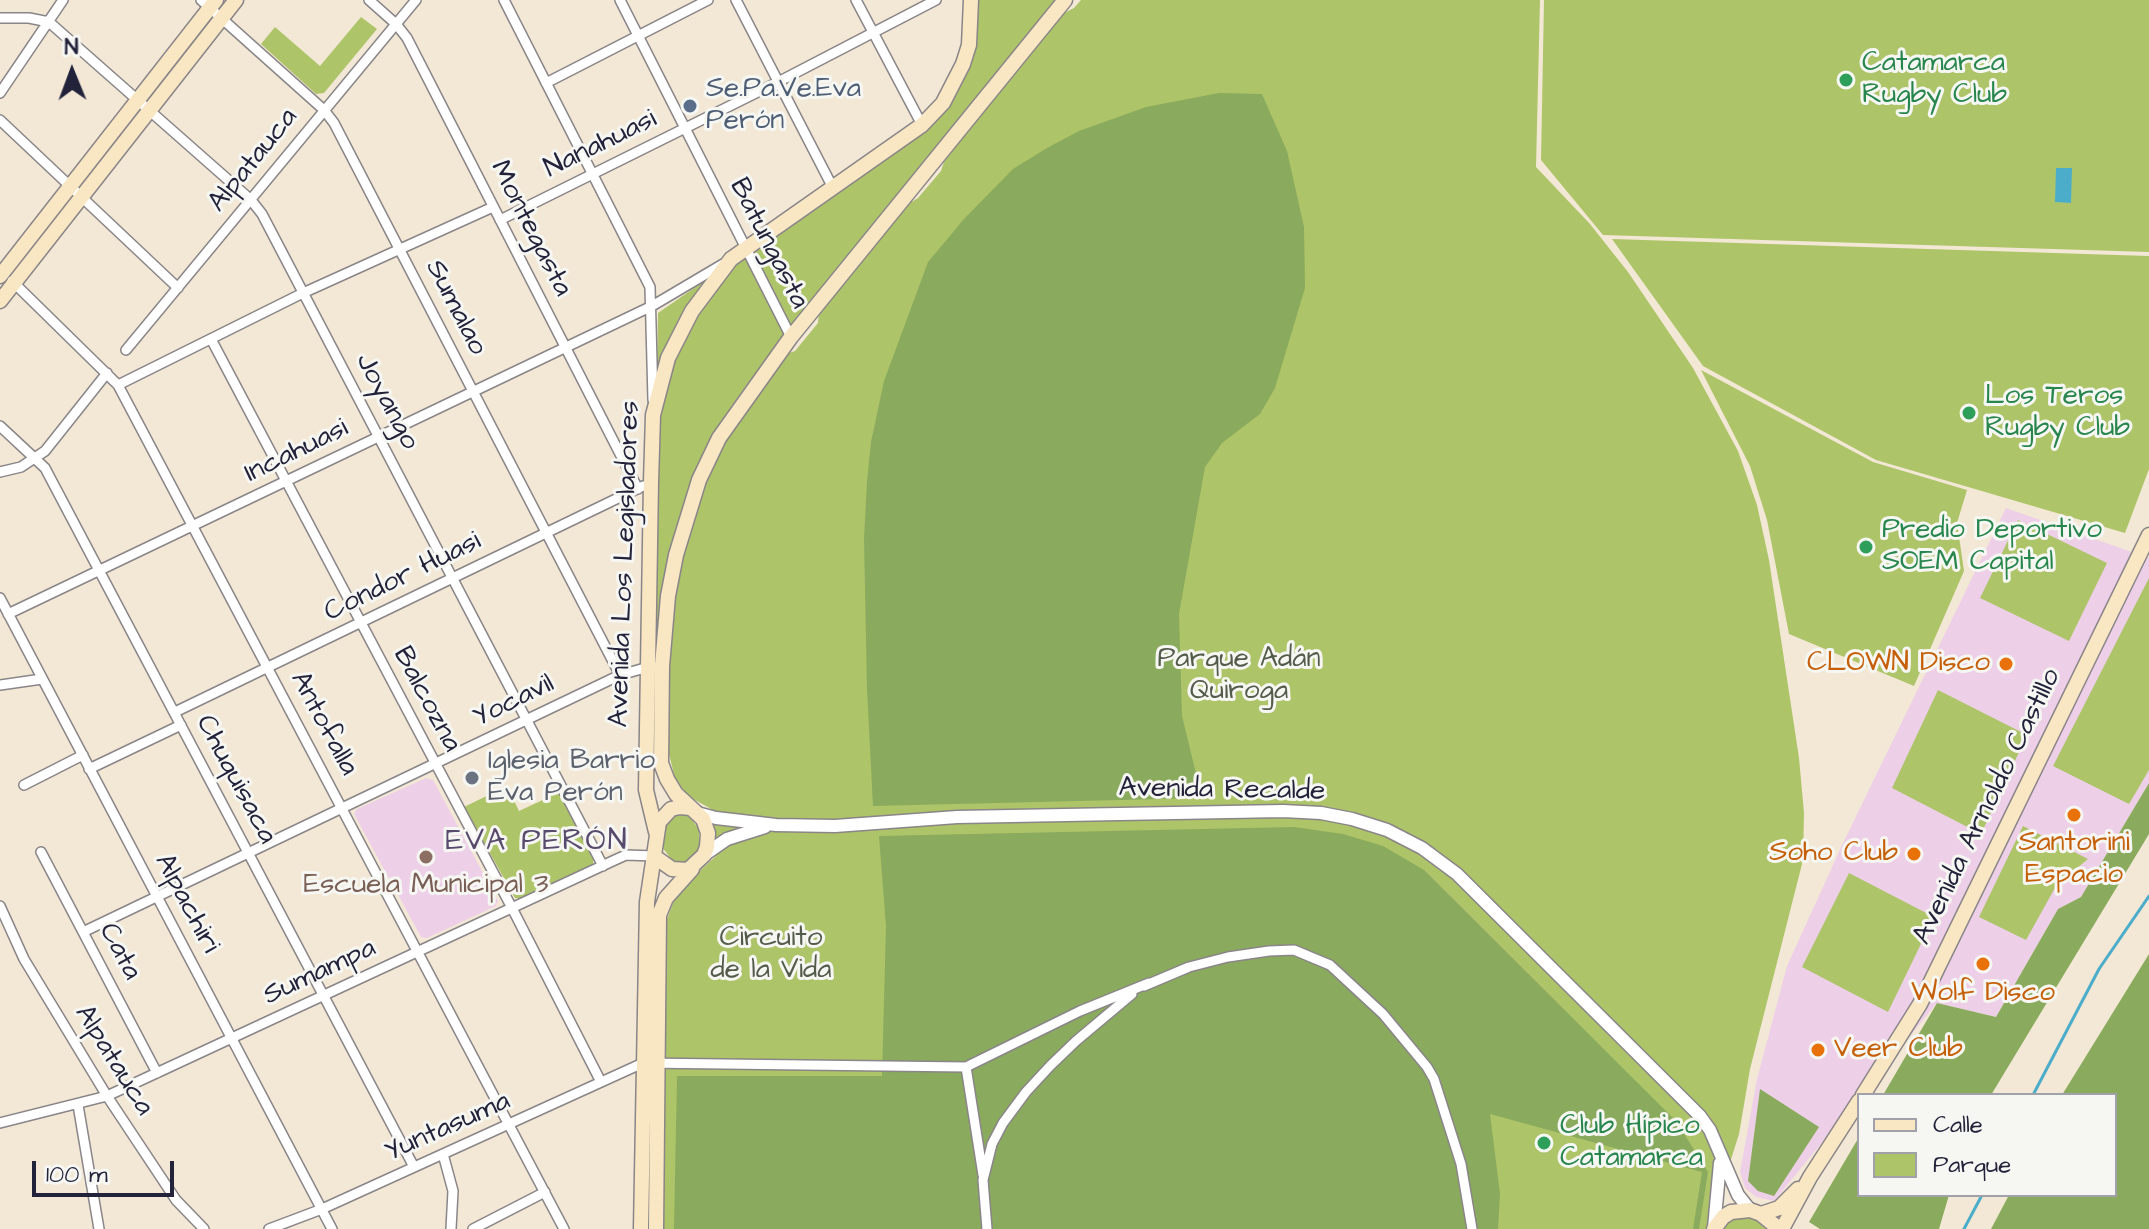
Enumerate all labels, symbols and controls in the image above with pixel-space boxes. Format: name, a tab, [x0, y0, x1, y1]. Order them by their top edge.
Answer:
north arrow	[32, 32, 112, 112]
text: N	[64, 32, 79, 63]
place label: Catamarca Rugby Club	[1862, 47, 2007, 113]
marker: Catamarca Rugby Club	[1837, 71, 1855, 89]
place label: Se.Pa.Ve.Eva Perón	[706, 73, 861, 139]
marker: Se.Pa.Ve.Eva Perón	[681, 97, 699, 115]
street label: Alpatauca	[202, 102, 306, 220]
street label: Nanahuasi	[539, 103, 663, 187]
street label: Montegasta	[482, 156, 578, 302]
street label: Batungasta	[721, 173, 815, 315]
street label: Sumalao	[417, 255, 493, 361]
street label: Joyango	[347, 348, 425, 456]
place label: Los Teros Rugby Club	[1985, 380, 2130, 446]
street label: Avenida Los Legisladores	[604, 400, 648, 728]
marker: Los Teros Rugby Club	[1960, 404, 1978, 422]
street label: Incahuasi	[240, 413, 354, 491]
place label: Predio Deportivo SOEM Capital	[1882, 514, 2102, 580]
street label: Condor Huasi	[319, 526, 487, 630]
marker: Predio Deportivo SOEM Capital	[1857, 538, 1875, 556]
street label: Balcozna	[384, 642, 468, 758]
park label: Parque Adán Quiroga	[1157, 643, 1321, 709]
place label: CLOWN Disco	[1807, 647, 1990, 681]
marker: CLOWN Disco	[1997, 655, 2015, 673]
street label: Avenida Arnoldo Castillo	[1907, 664, 2069, 950]
street label: Antofalla	[282, 666, 364, 782]
street label: Yocavil	[468, 668, 560, 736]
street label: Chuquisaca	[187, 710, 283, 850]
place label: Iglesia Barrio Eva Perón	[488, 745, 655, 811]
marker: Iglesia Barrio Eva Perón	[463, 769, 481, 787]
street label: Avenida Recalde	[1118, 772, 1326, 810]
marker: Santorini Espacio	[2065, 806, 2083, 824]
district label: EVA PERÓN	[446, 825, 628, 861]
place label: Santorini Espacio	[2018, 827, 2130, 893]
place label: Soho Club	[1769, 837, 1898, 871]
marker: Soho Club	[1905, 845, 1923, 863]
marker: Escuela Municipal 3	[417, 848, 435, 866]
street label: Alpachiri	[146, 849, 226, 959]
place label: Escuela Municipal 3	[304, 869, 548, 903]
street label: Cata	[90, 918, 148, 986]
park label: Circuito de la Vida	[711, 922, 831, 988]
street label: Sumampa	[259, 932, 381, 1014]
marker: Wolf Disco	[1974, 955, 1992, 973]
place label: Wolf Disco	[1911, 977, 2055, 1011]
street label: Alpatauca	[66, 1000, 160, 1122]
place label: Veer Club	[1834, 1033, 1963, 1067]
marker: Veer Club	[1809, 1041, 1827, 1059]
street label: Yuntasuma	[380, 1086, 516, 1170]
legend	[1857, 1093, 2117, 1197]
text: Calle	[1933, 1108, 1983, 1142]
place label: Club Hípico Catamarca	[1560, 1110, 1703, 1176]
marker: Club Hípico Catamarca	[1535, 1134, 1553, 1152]
scale bar	[36, 1145, 178, 1195]
text: Parque	[1933, 1148, 2011, 1182]
text: 100 m	[46, 1158, 108, 1192]

